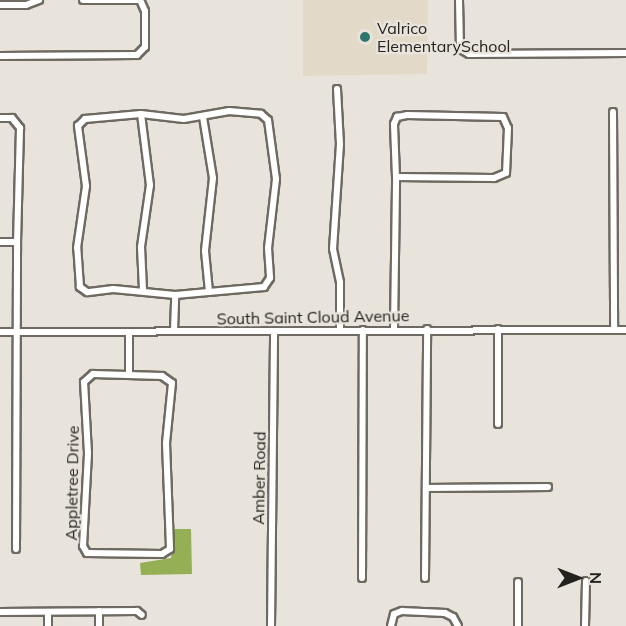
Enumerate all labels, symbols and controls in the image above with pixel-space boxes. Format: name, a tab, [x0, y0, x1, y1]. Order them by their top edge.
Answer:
place label: Valrico ElementarySchool	[377, 18, 510, 56]
marker: Valrico ElementarySchool	[358, 30, 372, 44]
street label: South Saint Cloud Avenue	[217, 306, 409, 328]
street label: Appletree Drive	[61, 425, 83, 541]
street label: Amber Road	[249, 431, 269, 525]
north arrow	[548, 548, 608, 608]
text: N	[586, 572, 606, 584]

